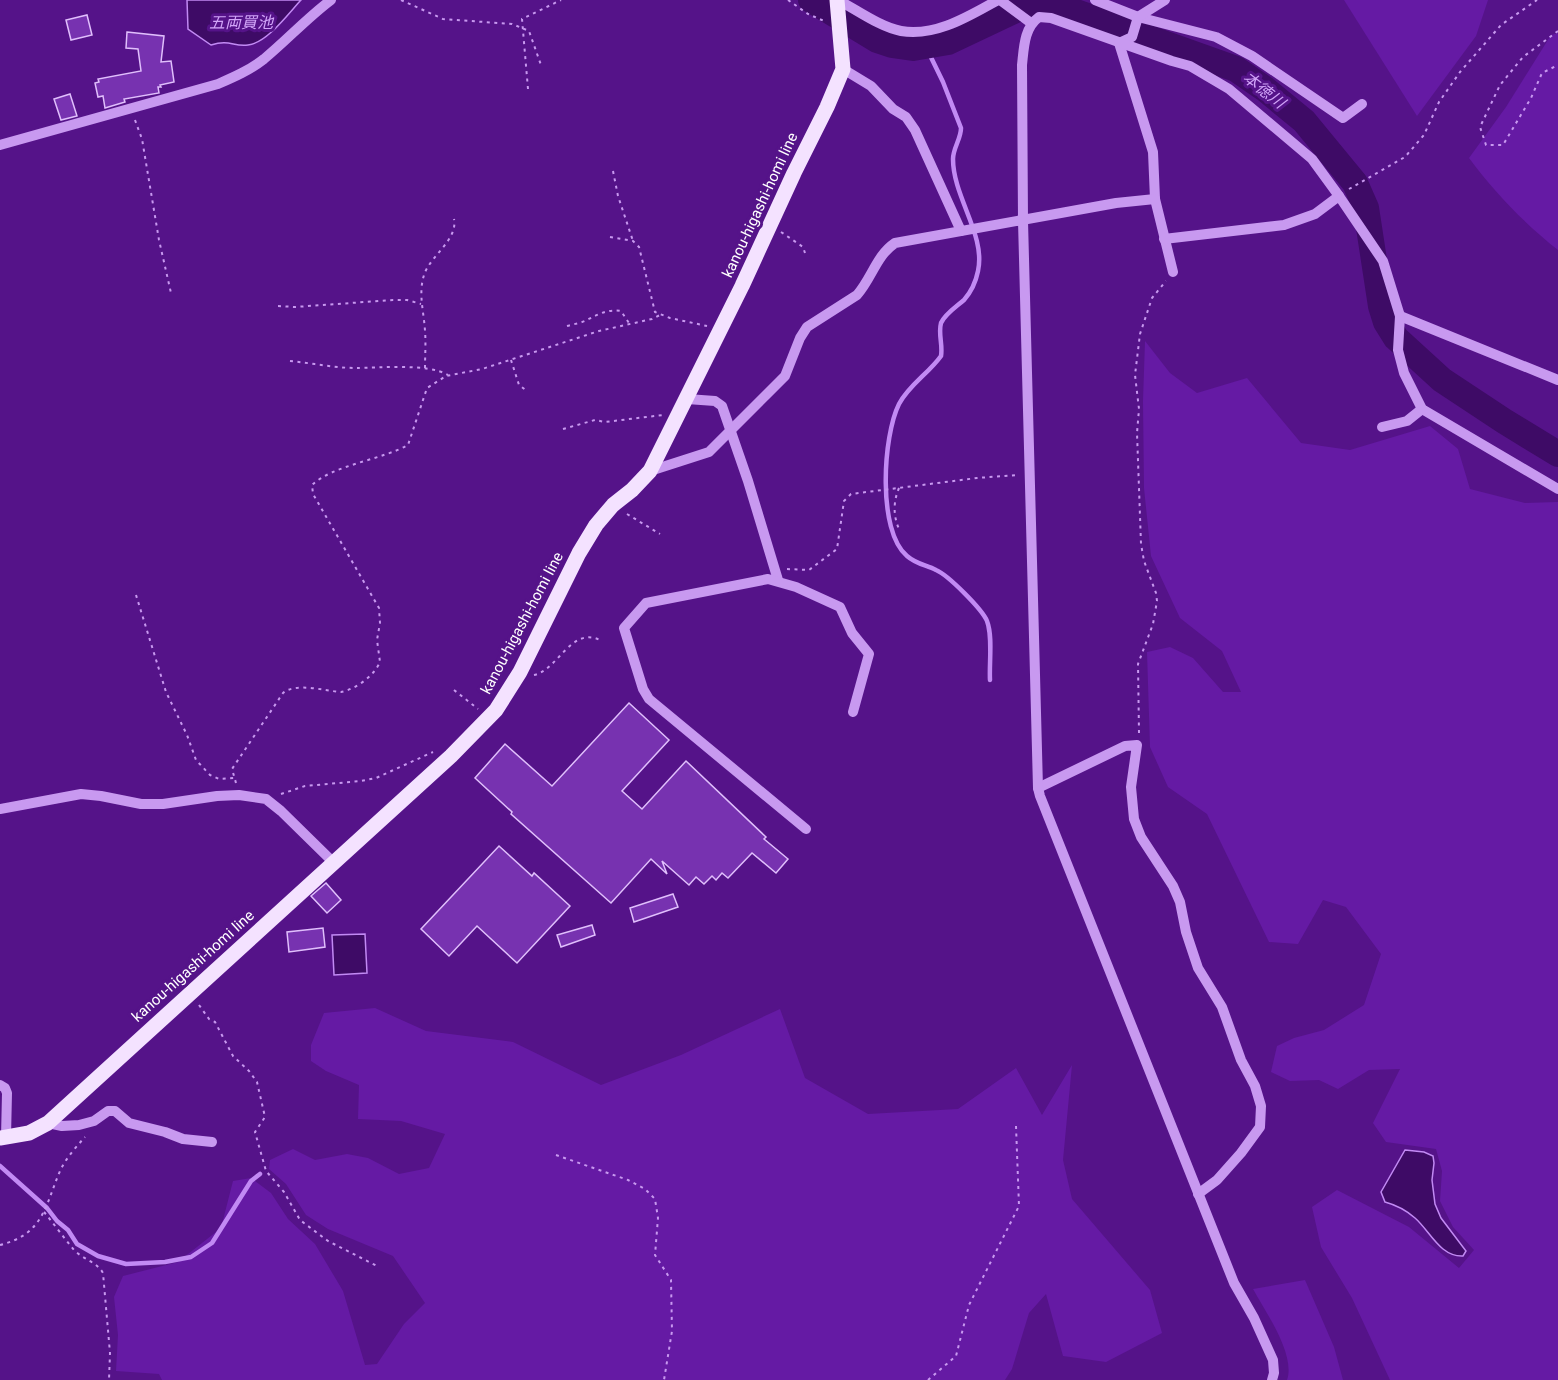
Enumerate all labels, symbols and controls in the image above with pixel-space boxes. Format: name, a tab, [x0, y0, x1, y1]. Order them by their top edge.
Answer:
water label: 五両買池	[209, 13, 275, 32]
water label: 本徳川	[1239, 68, 1290, 113]
street label: kanou-higashi-homi line	[718, 129, 802, 280]
street label: kanou-higashi-homi line	[477, 549, 567, 697]
street label: kanou-higashi-homi line	[128, 906, 258, 1026]

